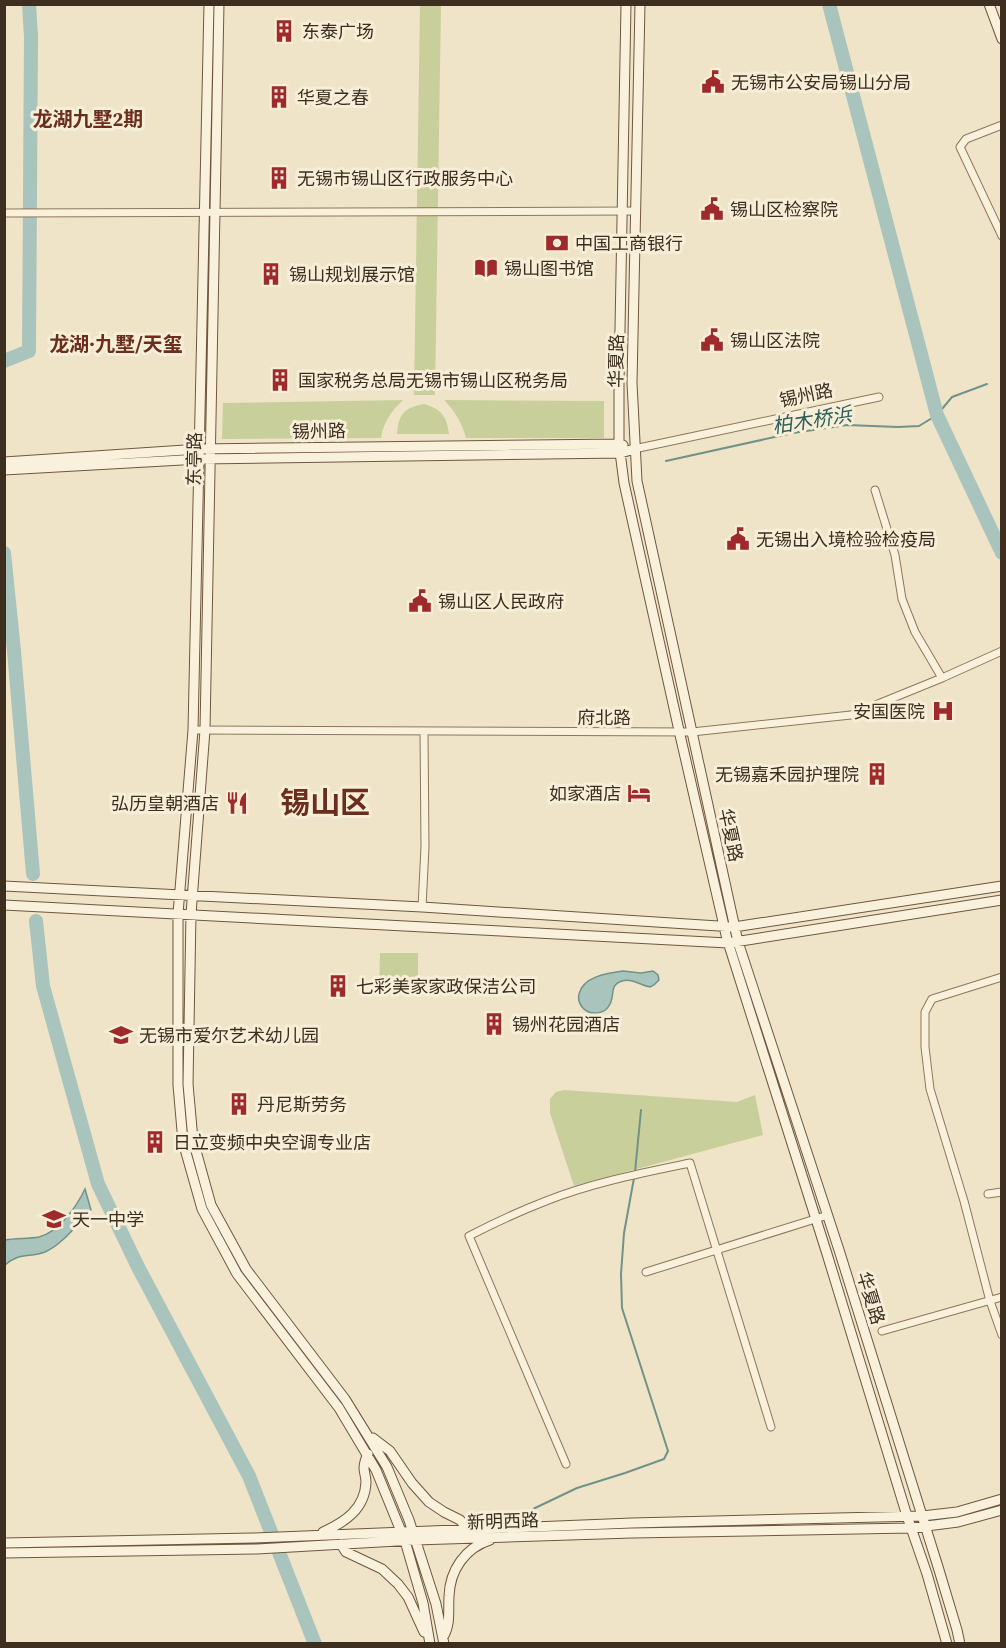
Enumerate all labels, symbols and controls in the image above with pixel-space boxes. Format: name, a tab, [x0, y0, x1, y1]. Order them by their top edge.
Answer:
building icon: 东泰广场	[271, 18, 297, 44]
place label: 东泰广场	[302, 19, 374, 44]
public building icon: 无锡市公安局锡山分局	[700, 69, 726, 95]
place label: 无锡市公安局锡山分局	[731, 70, 911, 95]
building icon: 华夏之春	[266, 84, 292, 110]
place label: 华夏之春	[297, 85, 369, 110]
district label: 龙湖九墅2期	[33, 105, 143, 133]
building icon: 无锡市锡山区行政服务中心	[266, 165, 292, 191]
place label: 无锡市锡山区行政服务中心	[297, 166, 513, 191]
public building icon: 锡山区检察院	[699, 196, 725, 222]
place label: 锡山区检察院	[730, 197, 838, 222]
bank icon: 中国工商银行	[544, 230, 570, 256]
place label: 中国工商银行	[575, 231, 683, 256]
library icon: 锡山图书馆	[473, 255, 499, 281]
place label: 锡山图书馆	[504, 256, 594, 281]
building icon: 锡山规划展示馆	[258, 261, 284, 287]
place label: 锡山规划展示馆	[289, 262, 415, 287]
public building icon: 锡山区法院	[699, 327, 725, 353]
place label: 锡山区法院	[730, 328, 820, 353]
district label: 龙湖·九墅/天玺	[49, 330, 183, 358]
street label: 华夏路	[603, 334, 629, 388]
building icon: 国家税务总局无锡市锡山区税务局	[267, 367, 293, 393]
place label: 国家税务总局无锡市锡山区税务局	[298, 368, 568, 393]
street label: 锡州路	[777, 377, 835, 413]
water label: 柏木桥浜	[770, 400, 856, 440]
street label: 锡州路	[292, 418, 346, 444]
street label: 东亭路	[181, 432, 207, 486]
public building icon: 无锡出入境检验检疫局	[725, 526, 751, 552]
place label: 无锡出入境检验检疫局	[756, 527, 936, 552]
public building icon: 锡山区人民政府	[407, 588, 433, 614]
place label: 锡山区人民政府	[438, 589, 564, 614]
hospital icon: 安国医院	[930, 698, 956, 724]
place label: 安国医院	[853, 699, 925, 724]
street label: 府北路	[577, 705, 631, 730]
building icon: 无锡嘉禾园护理院	[864, 761, 890, 787]
place label: 无锡嘉禾园护理院	[715, 762, 859, 787]
hotel icon: 如家酒店	[626, 780, 652, 806]
place label: 如家酒店	[549, 781, 621, 806]
district label: 锡山区	[280, 782, 370, 823]
restaurant icon: 弘历皇朝酒店	[224, 790, 250, 816]
place label: 弘历皇朝酒店	[111, 791, 219, 816]
street label: 华夏路	[713, 806, 749, 864]
building icon: 七彩美家家政保洁公司	[325, 973, 351, 999]
place label: 七彩美家家政保洁公司	[356, 974, 536, 999]
building icon: 锡州花园酒店	[481, 1011, 507, 1037]
place label: 锡州花园酒店	[512, 1012, 620, 1037]
school or university icon: 无锡市爱尔艺术幼儿园	[108, 1022, 134, 1048]
place label: 无锡市爱尔艺术幼儿园	[139, 1023, 319, 1048]
building icon: 丹尼斯劳务	[226, 1091, 252, 1117]
place label: 丹尼斯劳务	[257, 1092, 347, 1117]
building icon: 日立变频中央空调专业店	[142, 1129, 168, 1155]
place label: 日立变频中央空调专业店	[173, 1130, 371, 1155]
school or university icon: 天一中学	[41, 1206, 67, 1232]
place label: 天一中学	[72, 1207, 144, 1232]
street label: 华夏路	[851, 1269, 891, 1327]
street label: 新明西路	[467, 1507, 539, 1535]

